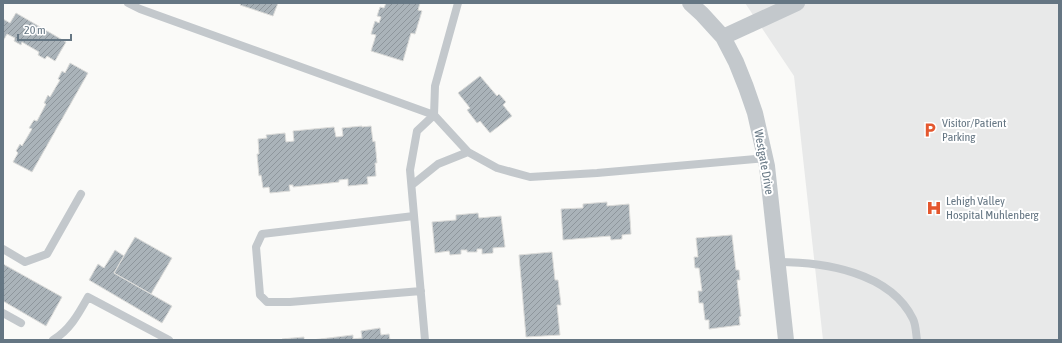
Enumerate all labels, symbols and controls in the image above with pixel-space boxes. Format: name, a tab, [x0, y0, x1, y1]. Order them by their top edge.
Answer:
scale bar	[18, 16, 71, 42]
text: 20 m	[24, 23, 46, 37]
place label: Visitor/Patient Parking	[942, 116, 1007, 144]
parking icon: Visitor/Patient Parking	[921, 121, 939, 139]
street label: Westgate Drive	[751, 128, 777, 196]
place label: Lehigh Valley Hospital Muhlenberg	[946, 194, 1039, 222]
hospital icon: Lehigh Valley Hospital Muhlenberg	[925, 199, 943, 217]

